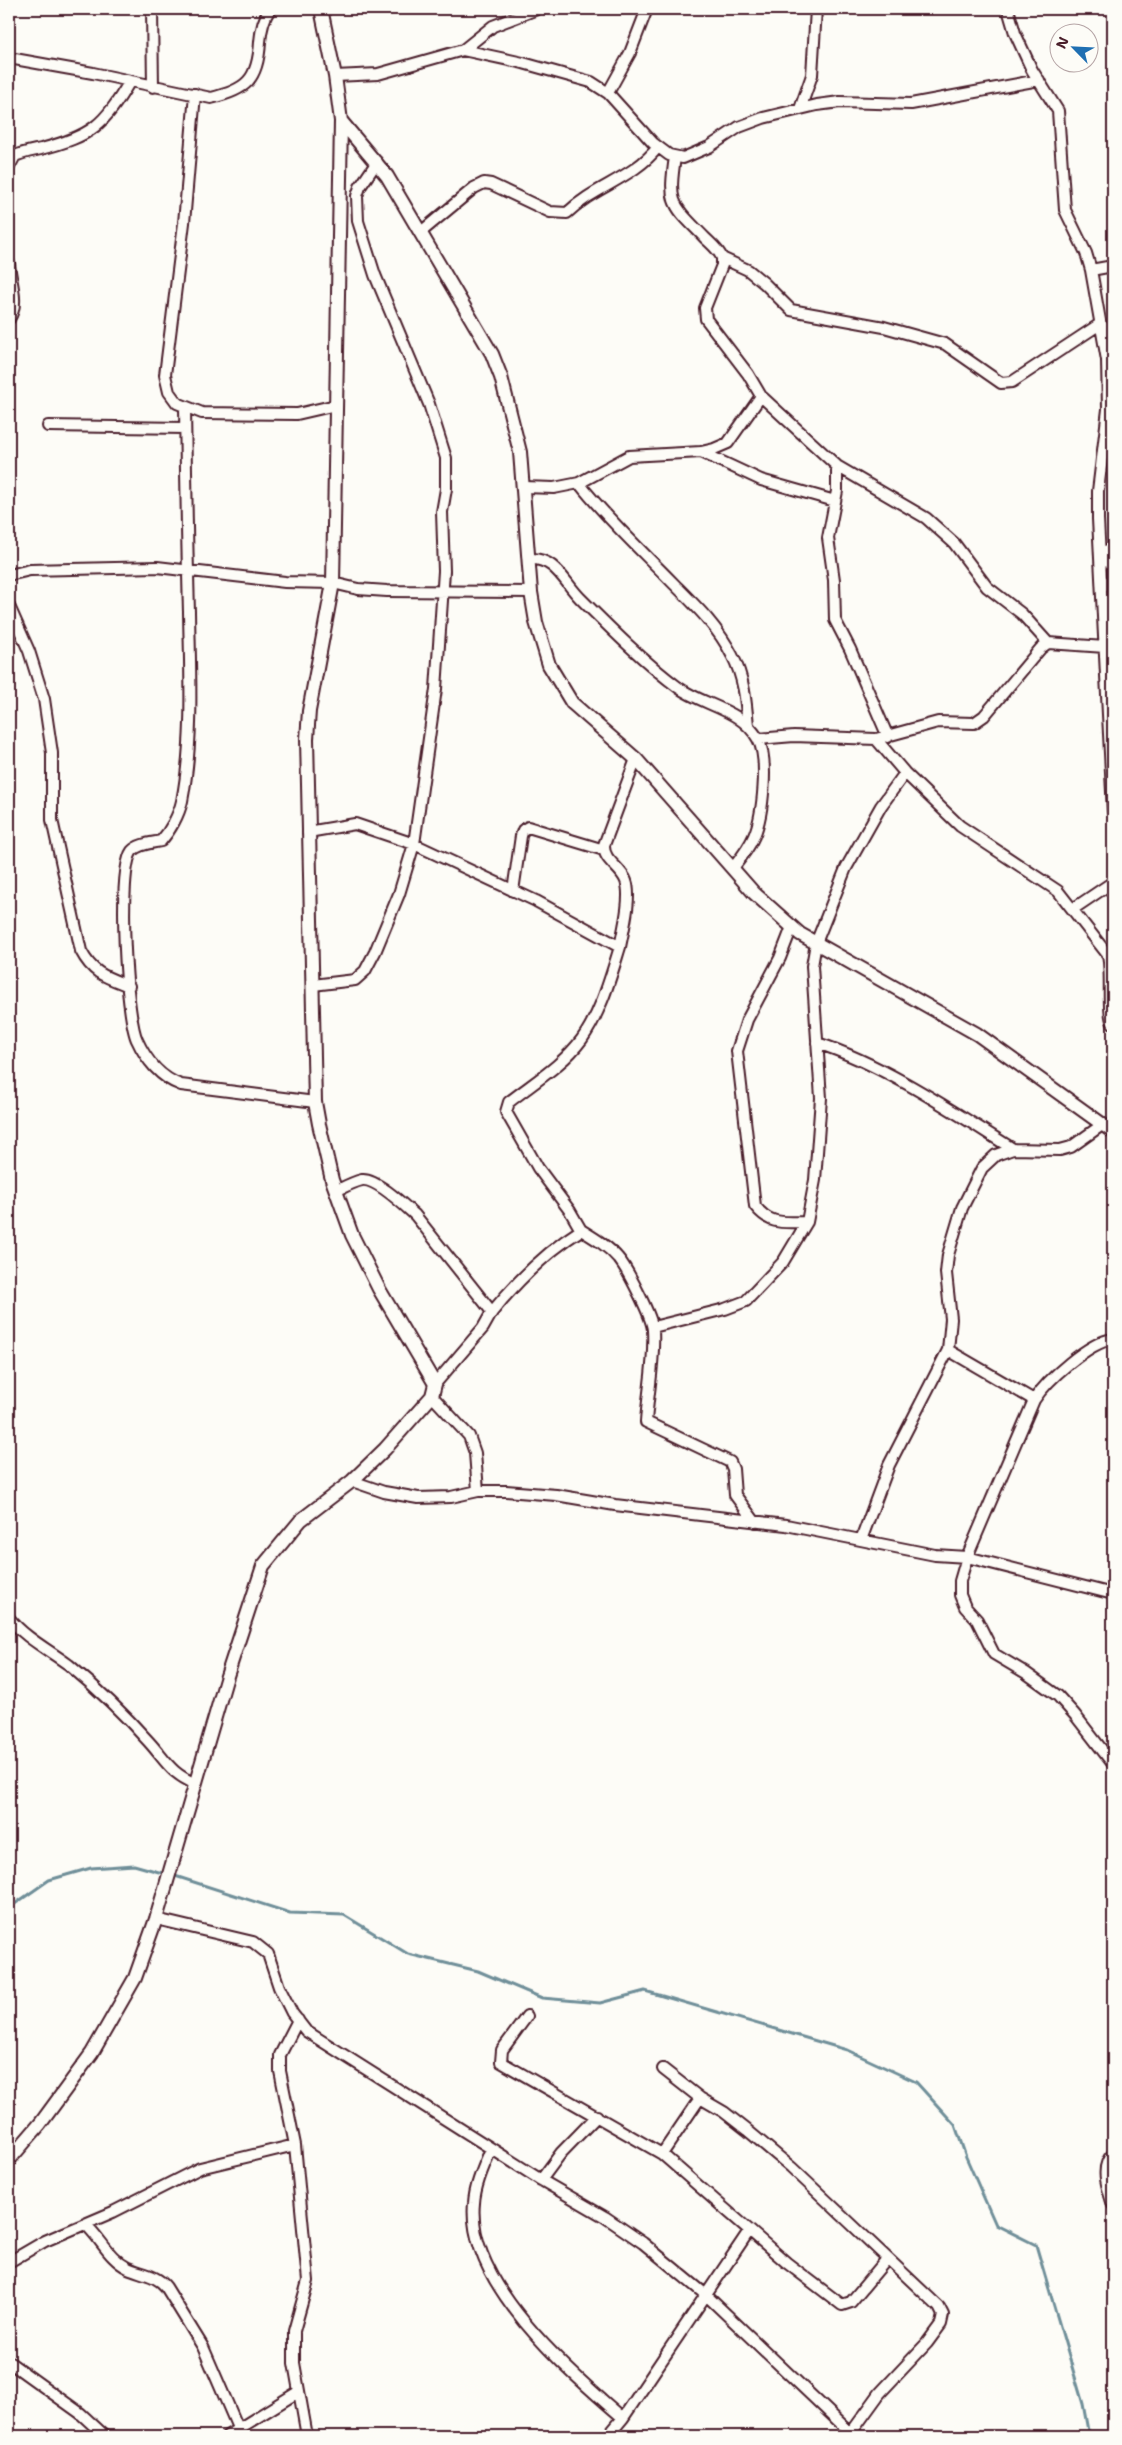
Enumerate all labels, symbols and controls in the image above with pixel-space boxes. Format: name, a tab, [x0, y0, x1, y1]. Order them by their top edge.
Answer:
north arrow	[1050, 22, 1100, 72]
text: N	[1052, 34, 1073, 51]

